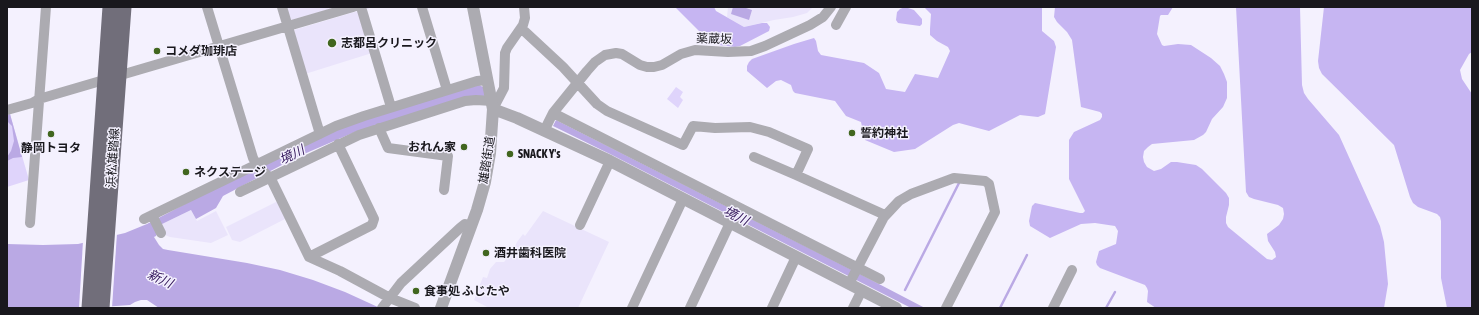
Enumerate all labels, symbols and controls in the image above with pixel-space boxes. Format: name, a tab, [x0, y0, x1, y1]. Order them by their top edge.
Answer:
street label: 薬蔵坂	[696, 31, 732, 47]
place label: 志都呂クリニック	[341, 36, 437, 50]
marker: 志都呂クリニック	[326, 37, 338, 49]
place label: コメダ珈琲店	[165, 44, 237, 58]
marker: コメダ珈琲店	[152, 46, 162, 56]
place label: 誓約神社	[860, 126, 908, 140]
street label: 浜松雄踏線	[104, 128, 122, 188]
marker: 誓約神社	[847, 128, 857, 138]
marker: 静岡トヨタ	[46, 129, 56, 139]
street label: 雄踏街道	[476, 135, 498, 185]
place label: おれん家	[408, 140, 456, 154]
place label: 静岡トヨタ	[21, 141, 81, 155]
water label: 境川	[277, 142, 307, 168]
marker: おれん家	[459, 142, 469, 152]
place label: SNACK Y's	[518, 147, 560, 161]
marker: SNACK Y's	[505, 149, 515, 159]
place label: ネクステージ	[194, 165, 266, 179]
marker: ネクステージ	[181, 167, 191, 177]
water label: 境川	[721, 203, 751, 229]
place label: 酒井歯科医院	[494, 246, 566, 260]
marker: 酒井歯科医院	[481, 248, 491, 258]
water label: 新川	[145, 266, 175, 292]
place label: 食事処 ふじたや	[424, 284, 510, 298]
marker: 食事処 ふじたや	[411, 286, 421, 296]

